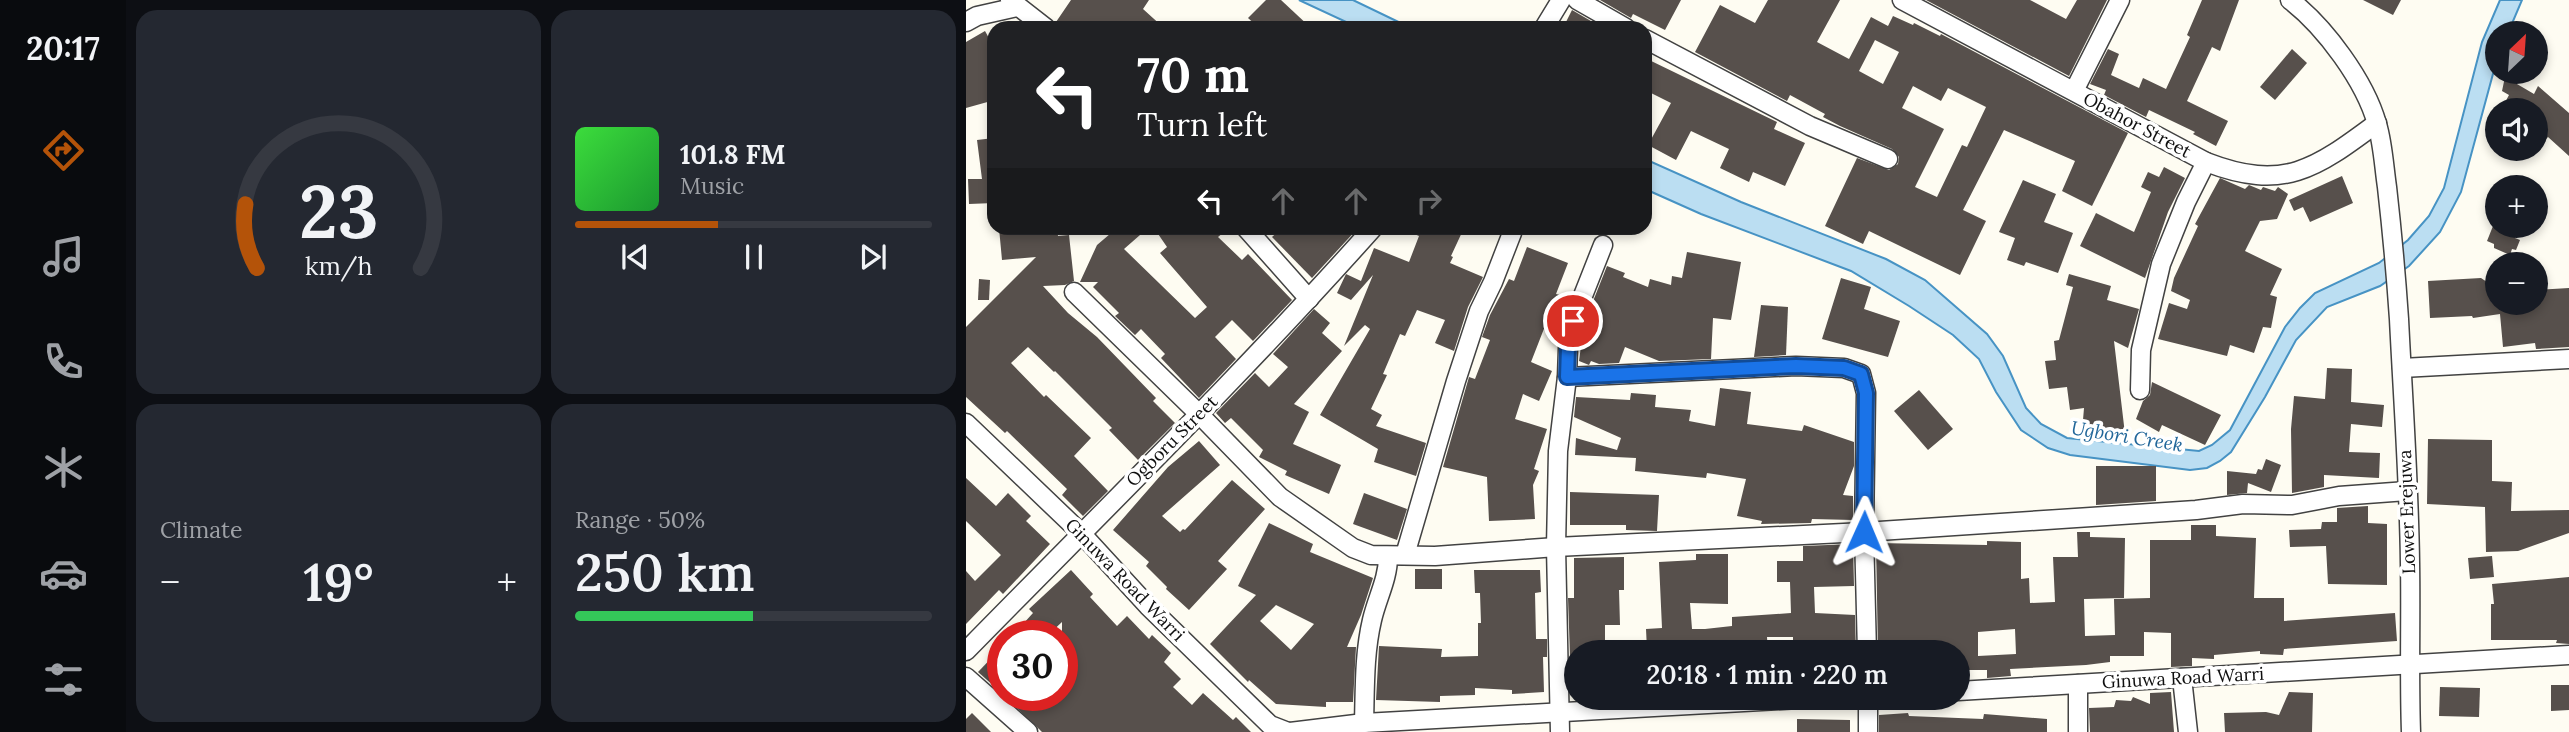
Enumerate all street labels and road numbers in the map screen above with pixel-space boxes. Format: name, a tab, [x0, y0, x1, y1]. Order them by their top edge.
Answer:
street label: Obahor Street	[2079, 86, 2195, 163]
street label: Ogboru Street	[1121, 390, 1222, 491]
street label: Lower Erejuwa	[2393, 449, 2420, 575]
street label: Ginuwa Road Warri	[1061, 513, 1190, 646]
street label: Ginuwa Road Warri	[2101, 662, 2265, 693]

